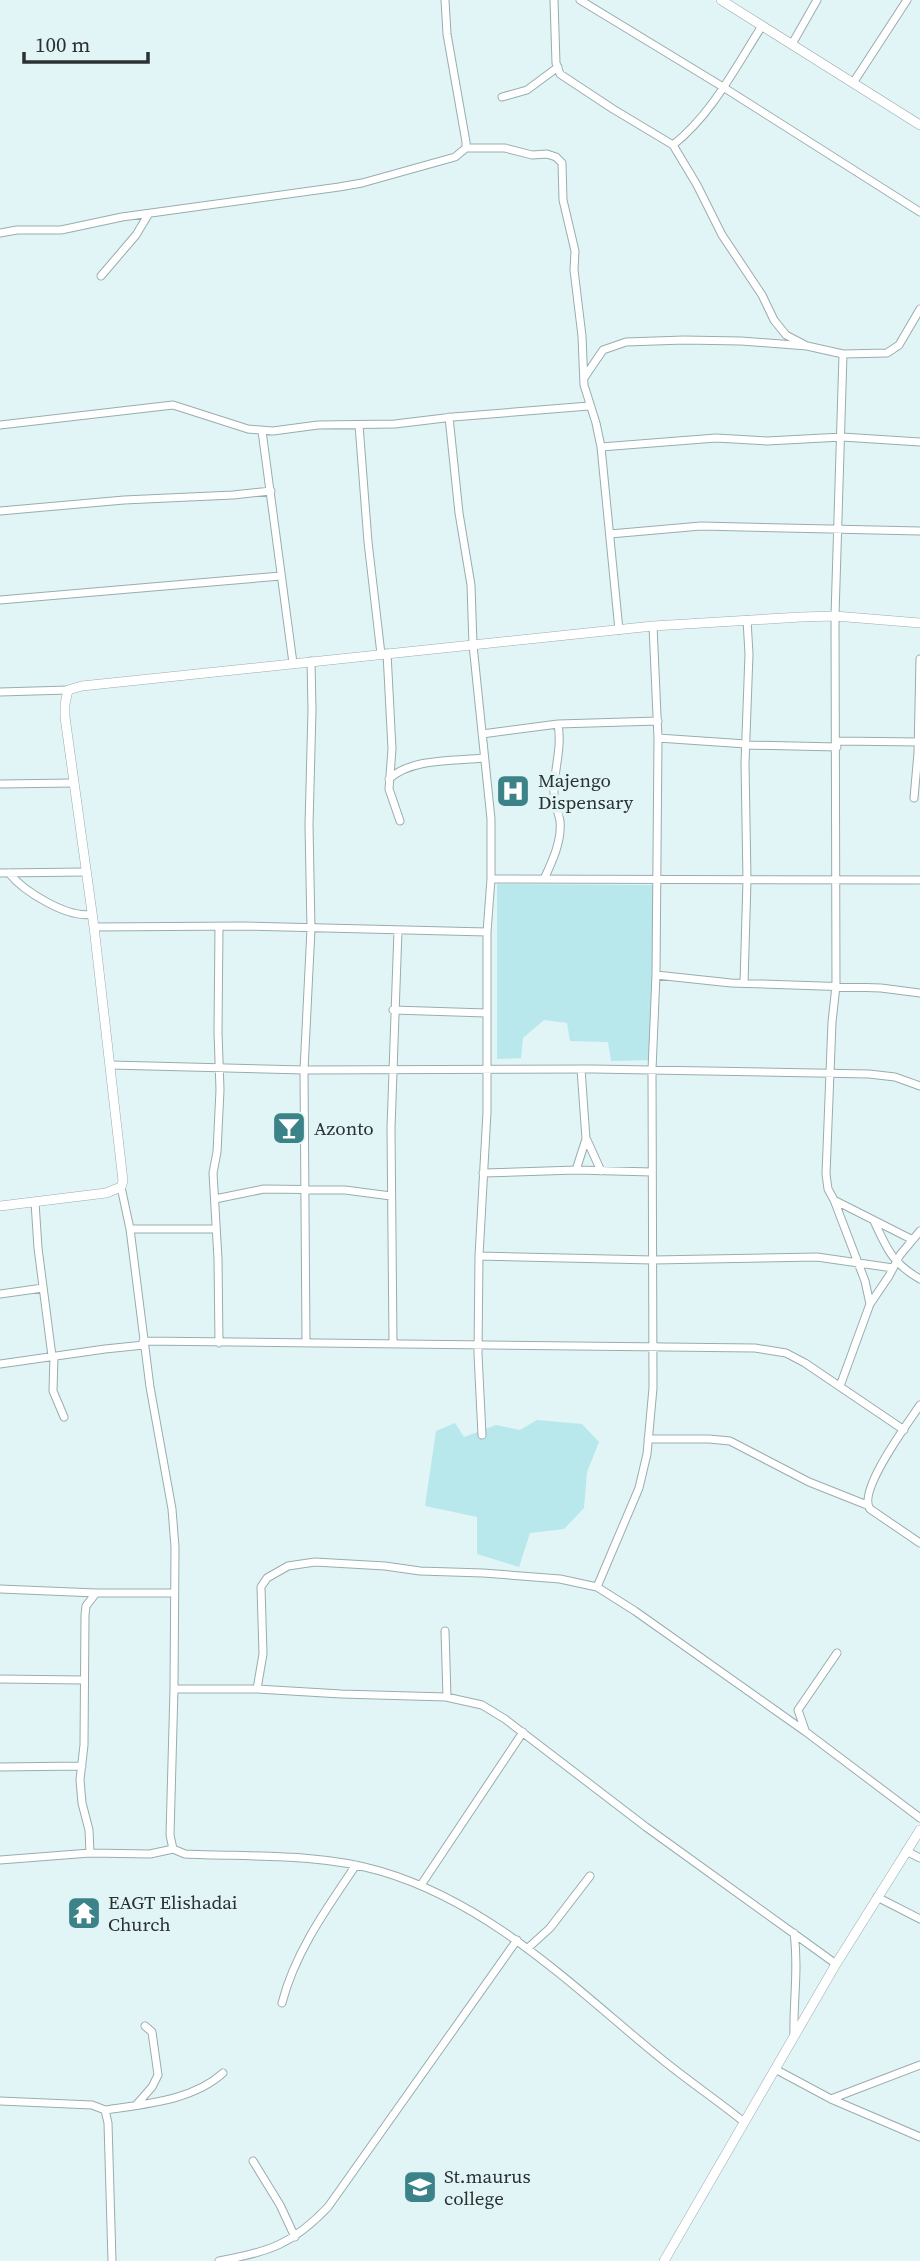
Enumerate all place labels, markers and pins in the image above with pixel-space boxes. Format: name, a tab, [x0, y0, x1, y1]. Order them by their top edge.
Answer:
place label: Majengo Dispensary	[538, 767, 634, 815]
hospital icon: Majengo Dispensary	[494, 772, 532, 810]
bar icon: Azonto	[270, 1109, 308, 1147]
place label: Azonto	[314, 1115, 374, 1141]
place label: EAGT Elishadai Church	[108, 1889, 238, 1937]
temple icon: EAGT Elishadai Church	[65, 1894, 103, 1932]
place label: St.maurus college	[444, 2163, 531, 2211]
school or university icon: St.maurus college	[401, 2168, 439, 2206]

